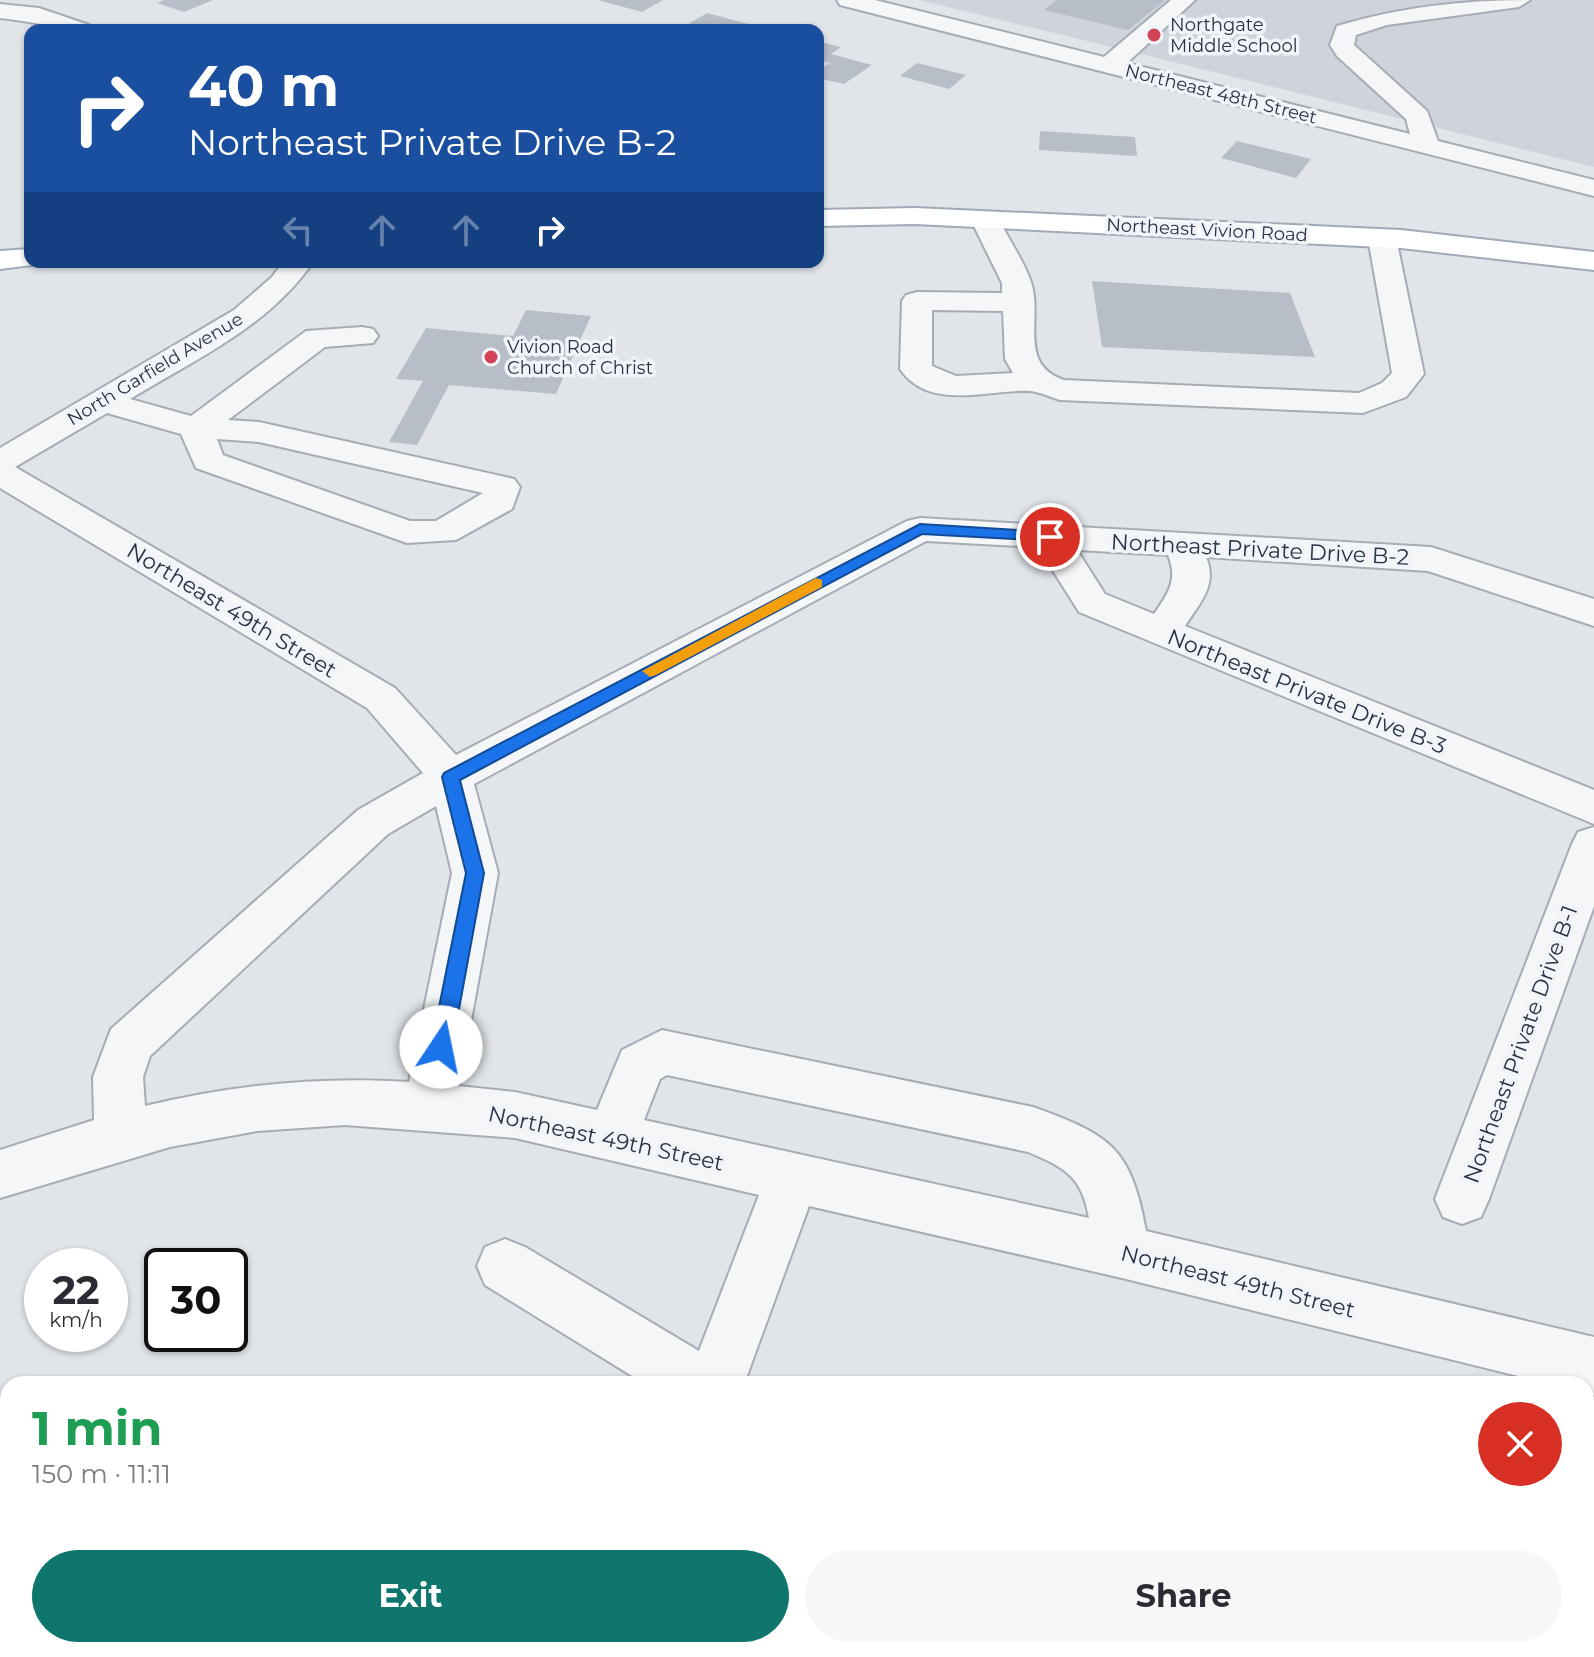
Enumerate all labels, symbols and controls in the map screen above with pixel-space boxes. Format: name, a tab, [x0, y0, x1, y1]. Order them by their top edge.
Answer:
place label: Northgate Middle School	[1170, 14, 1298, 57]
marker: Northgate Middle School	[1145, 26, 1163, 44]
text: 40 m	[188, 52, 339, 120]
icon: right	[56, 56, 160, 160]
street label: Northeast 48th Street	[1123, 59, 1319, 129]
text: Northeast Private Drive B-2	[188, 120, 677, 164]
icon: left	[276, 208, 320, 252]
icon: ahead	[360, 208, 404, 252]
icon: ahead	[444, 208, 488, 252]
icon: right	[528, 208, 572, 252]
street label: Northeast Vivion Road	[1106, 214, 1308, 246]
street label: North Garfield Avenue	[63, 308, 247, 430]
place label: Vivion Road Church of Christ	[507, 336, 653, 379]
marker: Vivion Road Church of Christ	[482, 348, 500, 366]
pin	[1016, 503, 1084, 571]
icon: arrive	[1028, 515, 1072, 559]
street label: Northeast Private Drive B-2	[1110, 528, 1410, 571]
street label: Northeast 49th Street	[122, 537, 342, 684]
street label: Northeast Private Drive B-3	[1163, 623, 1450, 760]
street label: Northeast Private Drive B-1	[1458, 901, 1583, 1187]
position arrow	[399, 1005, 483, 1089]
street label: Northeast 49th Street	[486, 1100, 726, 1177]
street label: Northeast 49th Street	[1118, 1239, 1358, 1324]
speed limit sign: 30	[144, 1248, 248, 1352]
text: 22	[52, 1265, 100, 1314]
text: km/h	[49, 1308, 103, 1332]
text: 1 min	[32, 1399, 162, 1457]
button: close	[1478, 1402, 1562, 1486]
text: 150 m · 11:11	[32, 1458, 171, 1490]
button: Exit	[32, 1550, 789, 1642]
button: Share	[805, 1550, 1562, 1642]

